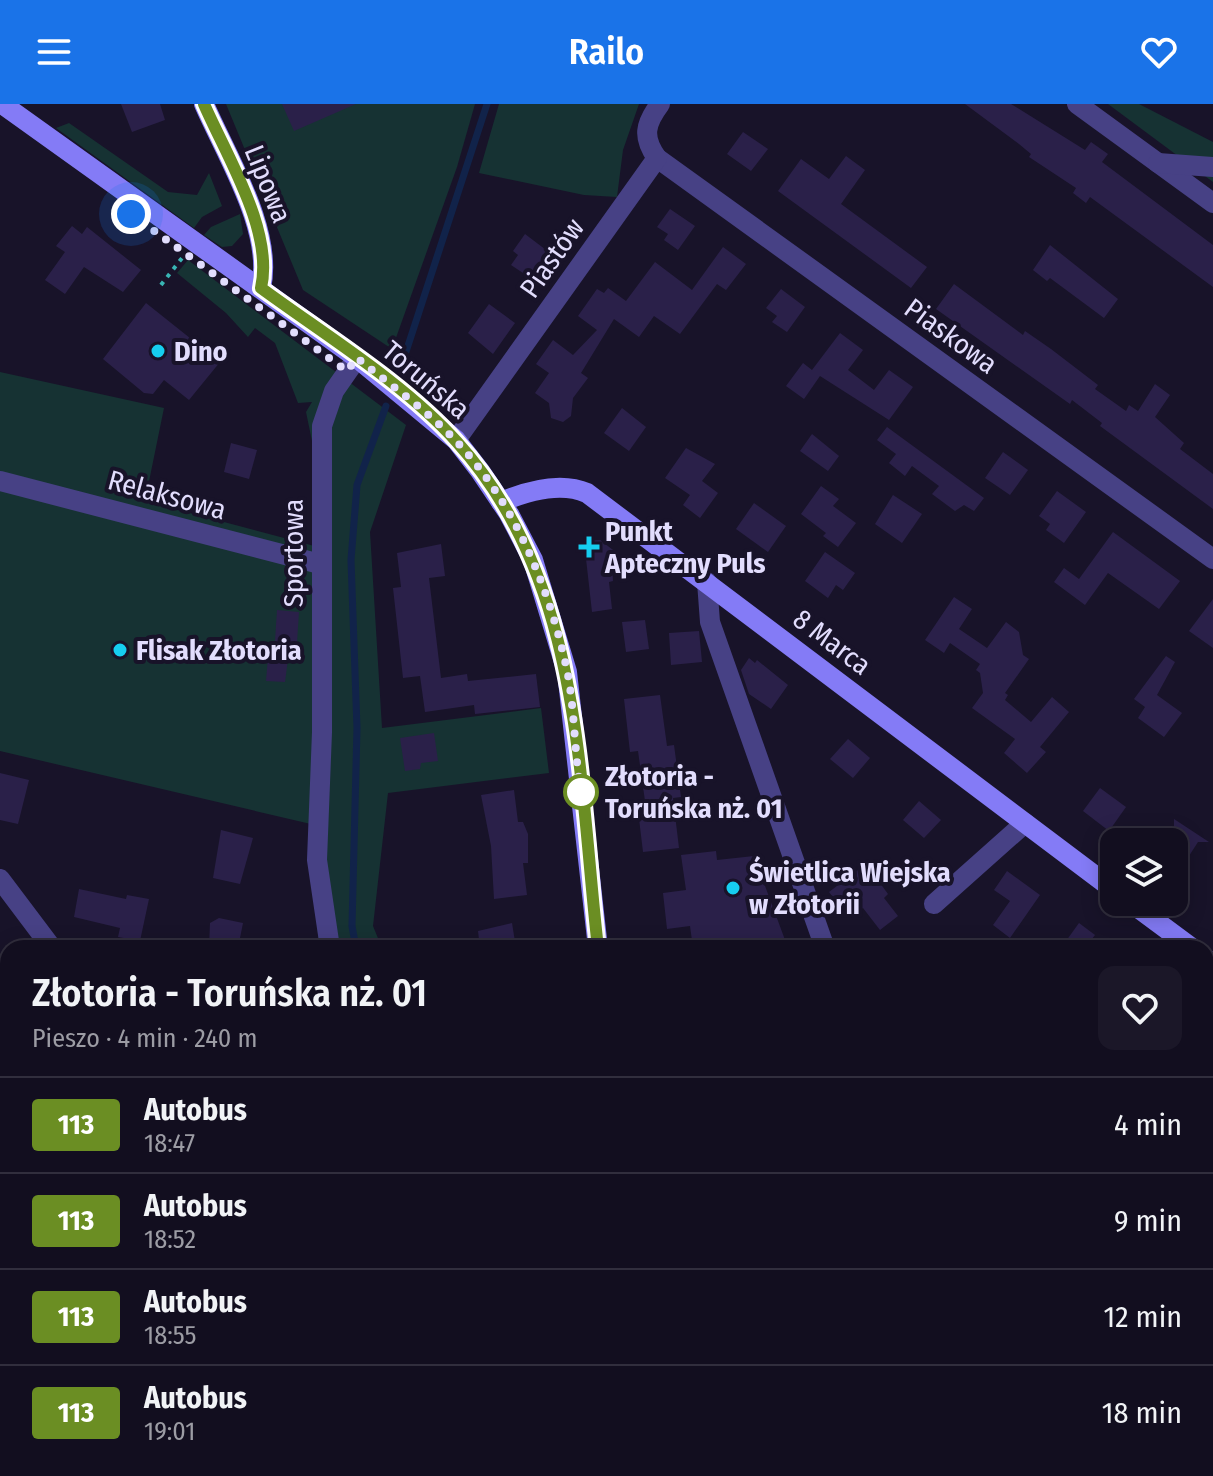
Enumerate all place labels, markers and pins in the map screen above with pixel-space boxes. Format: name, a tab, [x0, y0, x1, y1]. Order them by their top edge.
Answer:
place label: Dino	[174, 335, 228, 368]
marker: Dino	[149, 342, 167, 360]
place label: Punkt Apteczny Puls	[604, 515, 766, 580]
marker: Punkt Apteczny Puls	[580, 538, 598, 556]
place label: Flisak Złotoria	[136, 634, 302, 667]
marker: Flisak Złotoria	[111, 641, 129, 659]
place label: Złotoria - Toruńska nż. 01	[605, 760, 783, 825]
marker: Złotoria - Toruńska nż. 01	[564, 775, 598, 809]
place label: Świetlica Wiejska w Złotorii	[749, 856, 951, 921]
marker: Świetlica Wiejska w Złotorii	[724, 879, 742, 897]

